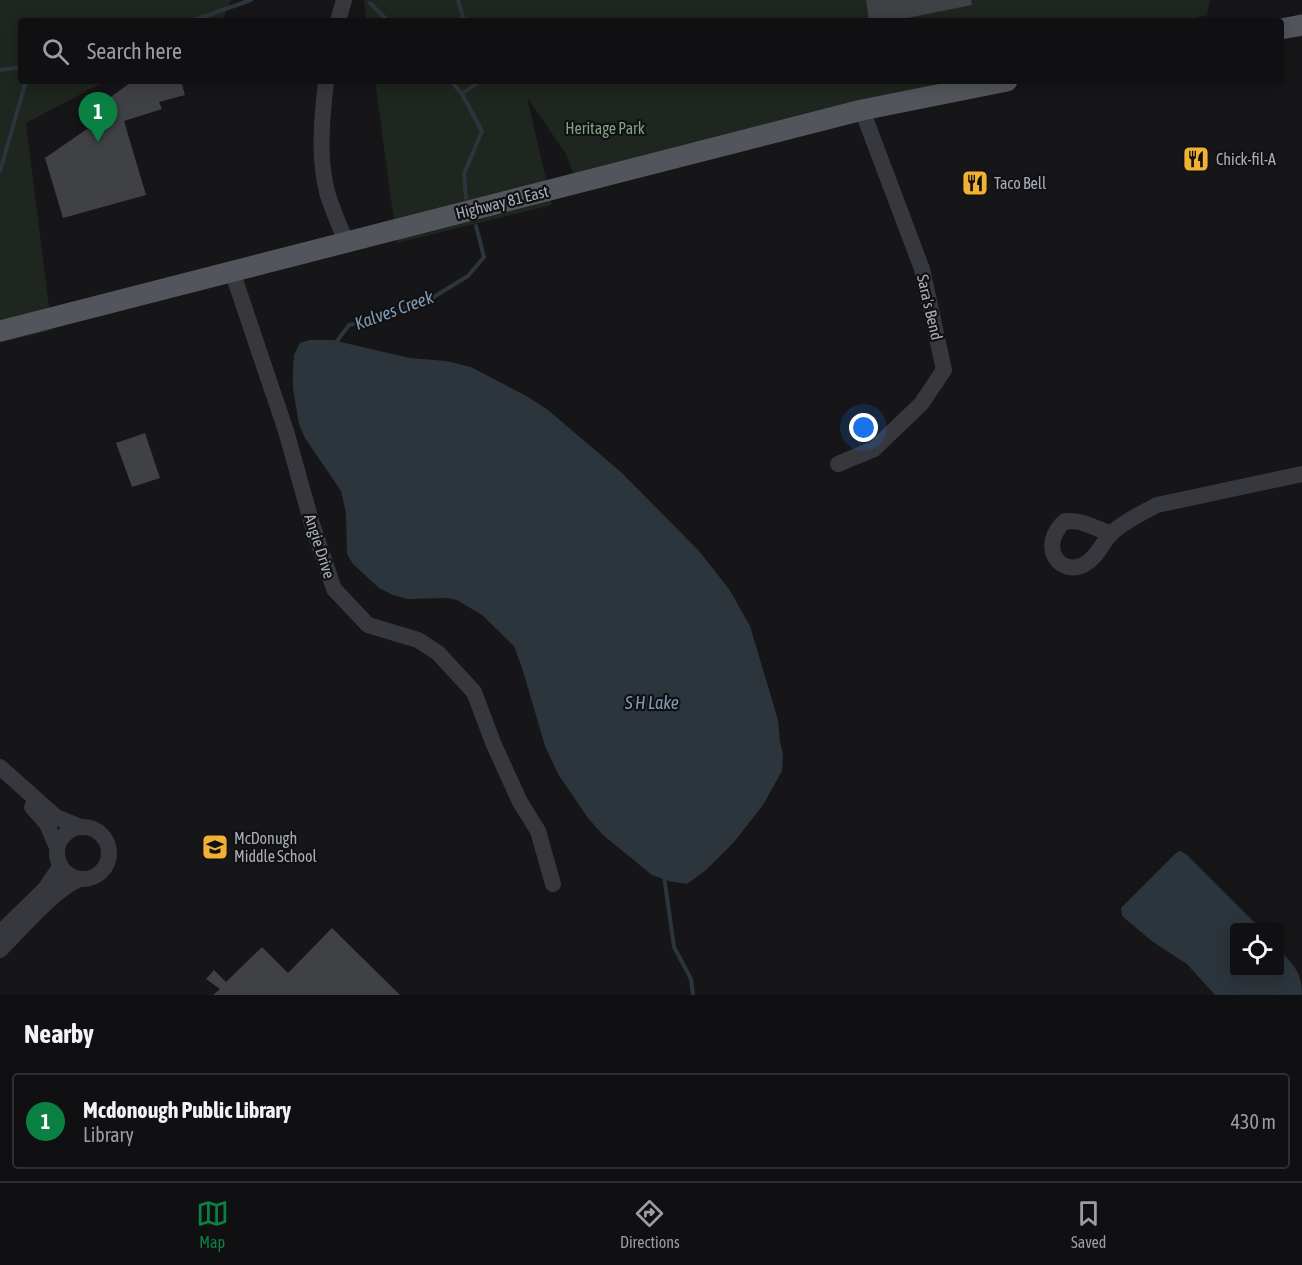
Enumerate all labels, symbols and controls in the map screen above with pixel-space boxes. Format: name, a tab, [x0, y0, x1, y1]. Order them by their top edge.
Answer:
search box	[18, 18, 1284, 84]
icon: search	[39, 35, 72, 68]
text: Search here	[87, 38, 182, 64]
pin: 1	[78, 92, 118, 142]
park label: Heritage Park	[565, 119, 645, 138]
restaurant icon: Chick-fil-A	[1181, 144, 1211, 174]
place label: Chick-fil-A	[1216, 150, 1276, 168]
restaurant icon: Taco Bell	[960, 168, 990, 198]
place label: Taco Bell	[994, 174, 1047, 192]
street label: Highway 81 East	[454, 182, 551, 223]
street label: Sara's Bend	[914, 273, 946, 341]
water label: Kalves Creek	[352, 286, 437, 334]
your location	[849, 413, 878, 442]
street label: Angie Drive	[300, 512, 339, 581]
water label: S H Lake	[624, 692, 679, 713]
place label: McDonugh Middle School	[234, 829, 318, 865]
school or university icon: McDonugh Middle School	[200, 832, 230, 862]
map controls	[1230, 923, 1284, 977]
button: locate	[1230, 923, 1284, 977]
text: Nearby	[24, 1019, 94, 1049]
text: Mcdonough Public Library	[83, 1097, 291, 1123]
text: 1	[41, 1110, 50, 1133]
text: 430 m	[1231, 1110, 1276, 1133]
text: Library	[83, 1123, 134, 1146]
tab: Map	[196, 1197, 229, 1251]
tab: Directions	[620, 1197, 680, 1251]
tab: Saved	[1071, 1197, 1106, 1251]

